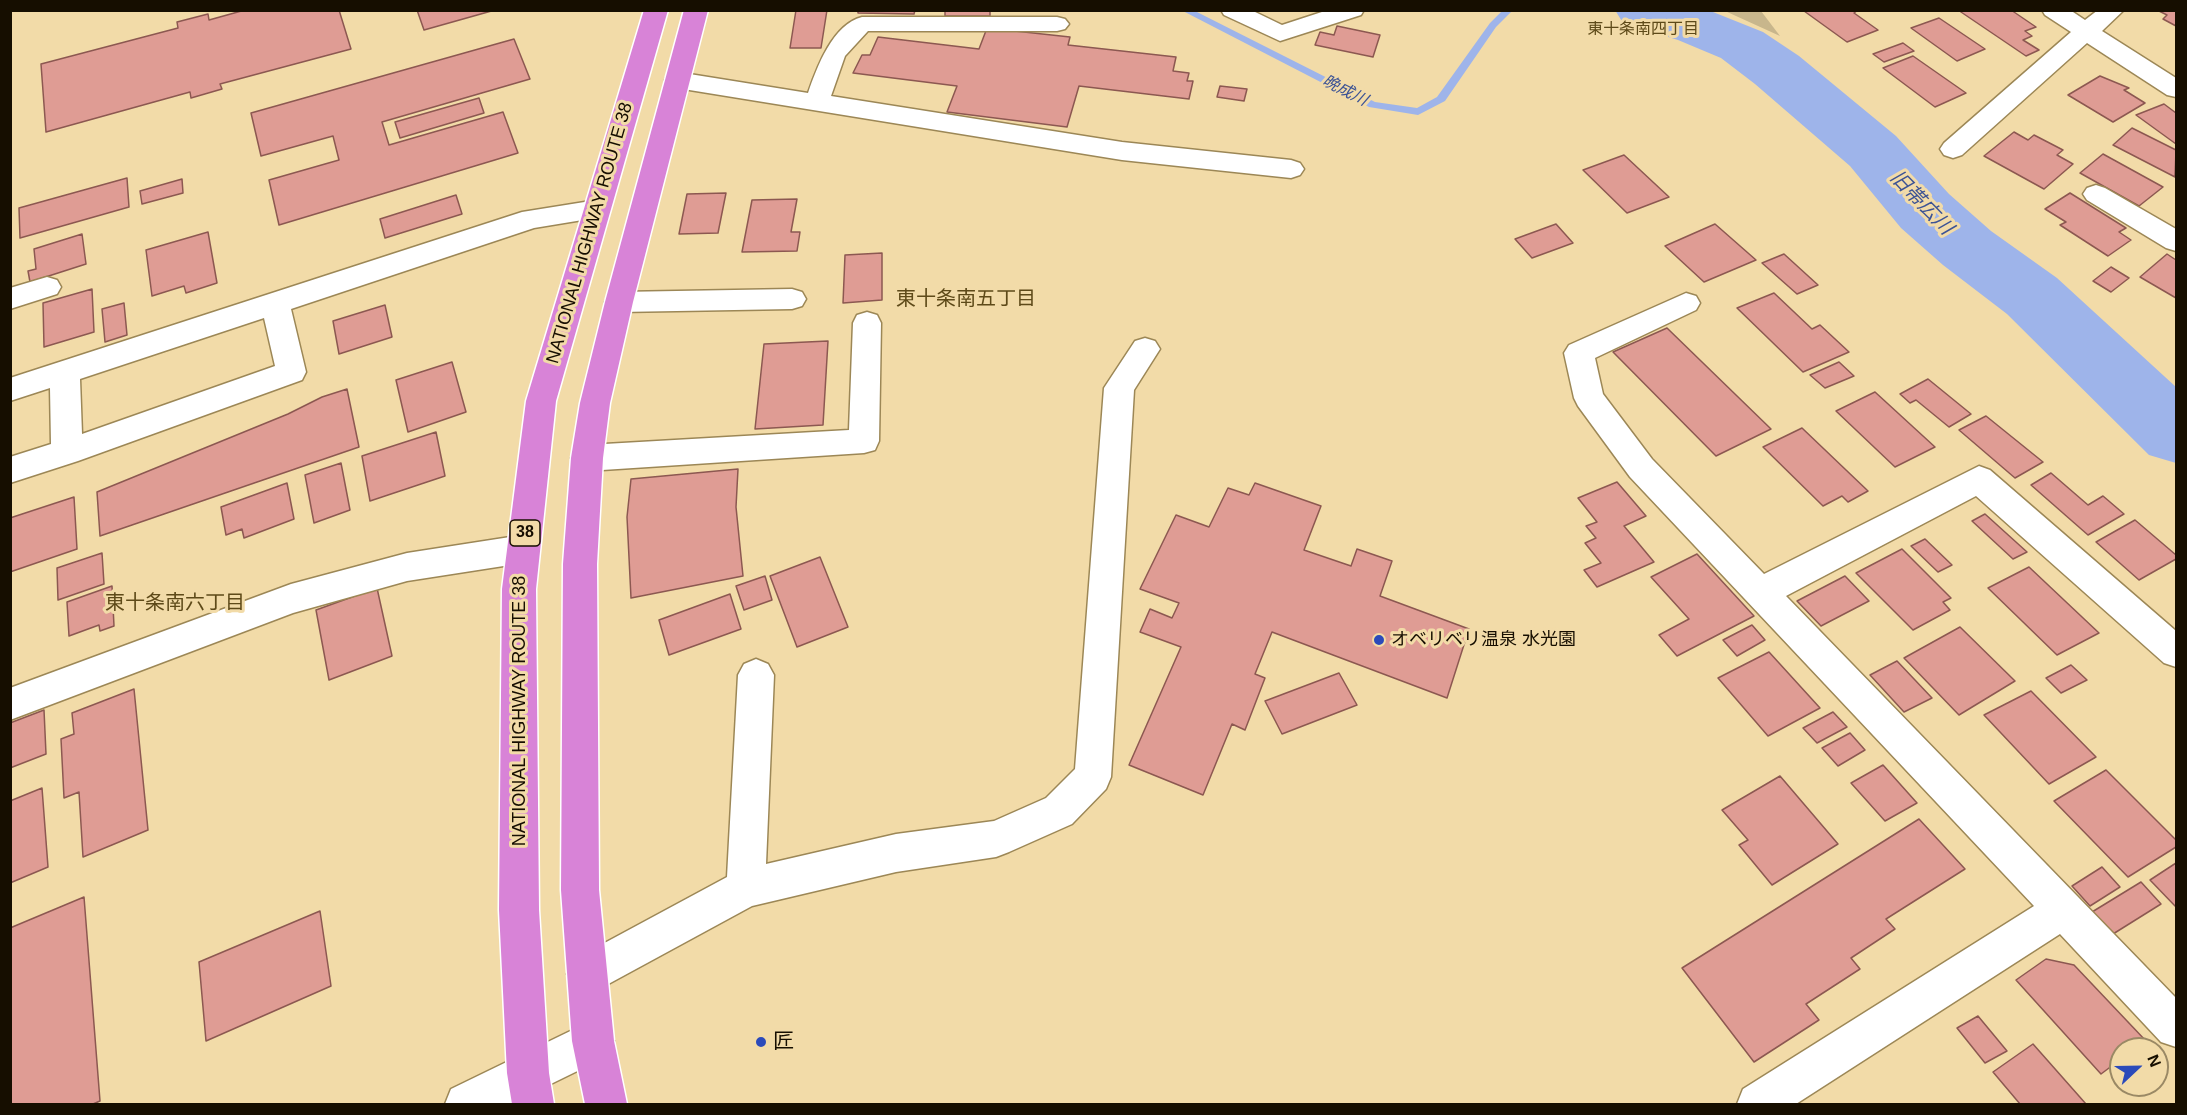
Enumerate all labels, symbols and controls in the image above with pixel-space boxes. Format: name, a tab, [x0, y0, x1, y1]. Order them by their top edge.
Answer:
district label: 東十条南四丁目	[1587, 20, 1699, 40]
water label: 晩成川	[1319, 72, 1371, 110]
street label: NATIONAL HIGHWAY ROUTE 38	[542, 100, 638, 366]
water label: 旧帯広川	[1885, 166, 1957, 240]
district label: 東十条南五丁目	[896, 287, 1036, 311]
road number: 38	[510, 520, 540, 546]
street label: NATIONAL HIGHWAY ROUTE 38	[509, 576, 531, 846]
district label: 東十条南六丁目	[105, 591, 245, 615]
place label: オベリベリ温泉 水光園	[1391, 629, 1576, 651]
marker: オベリベリ温泉 水光園	[1372, 633, 1386, 647]
place label: 匠	[773, 1029, 794, 1055]
marker: 匠	[754, 1035, 768, 1049]
north arrow	[2109, 1037, 2169, 1097]
text: N	[2144, 1052, 2164, 1069]

